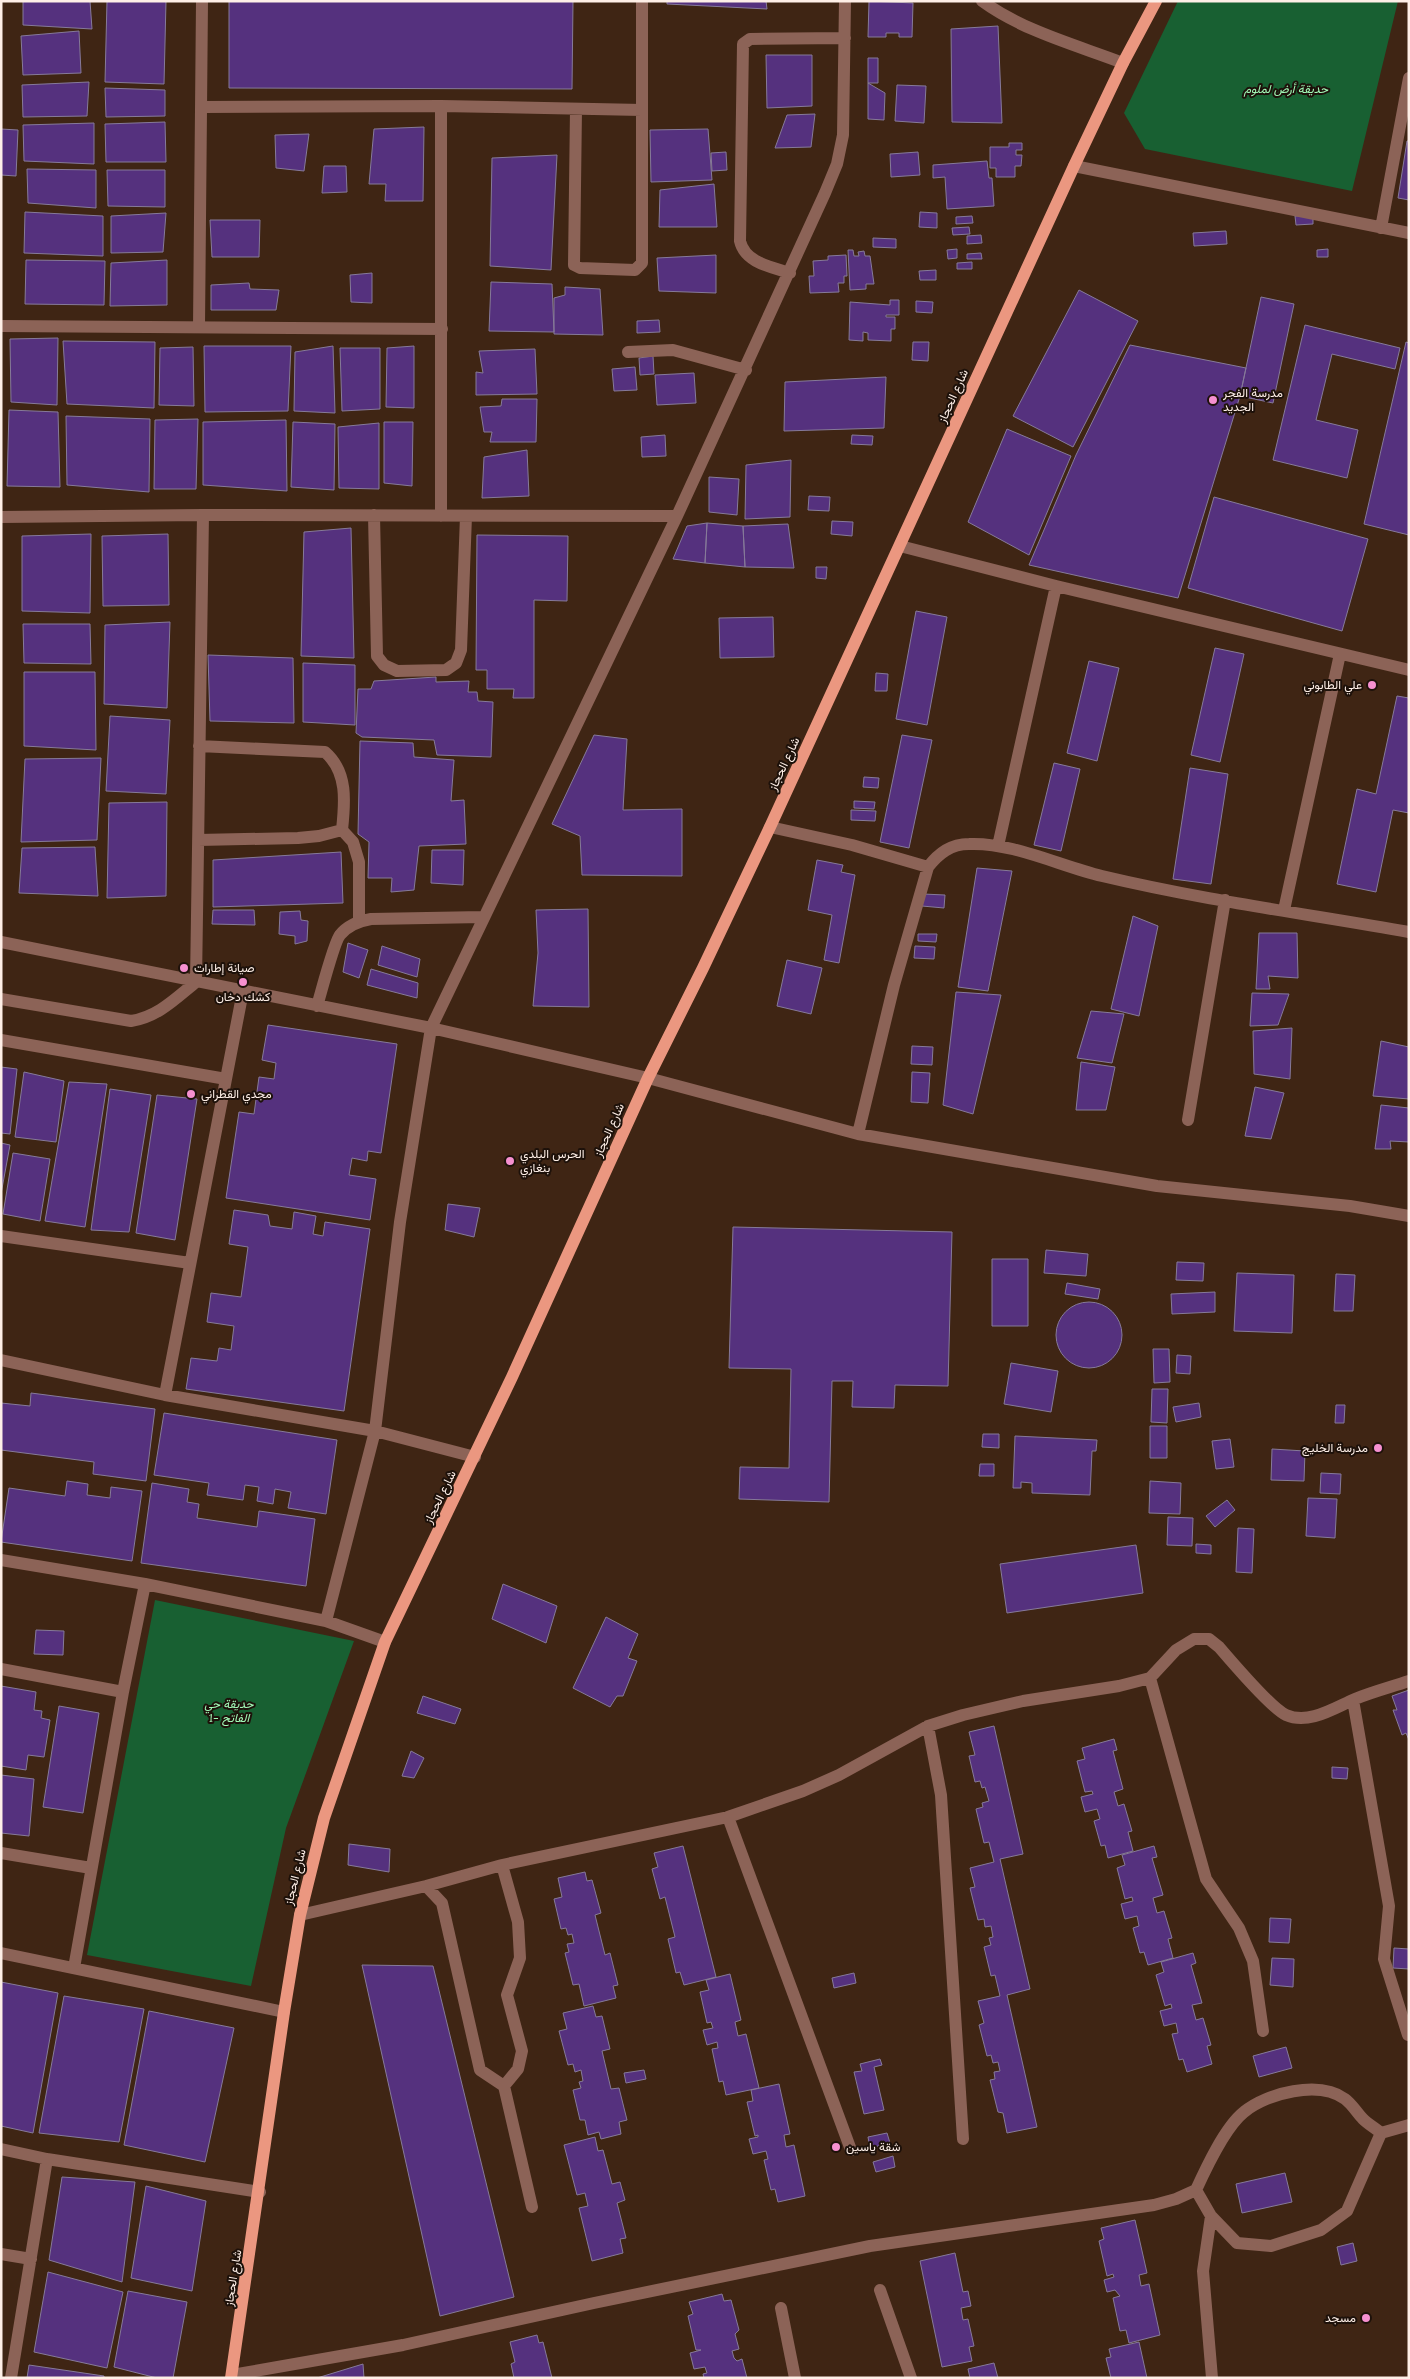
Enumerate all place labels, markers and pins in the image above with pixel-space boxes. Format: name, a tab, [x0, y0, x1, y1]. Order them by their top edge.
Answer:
place label: مدرسة الفجر الجديد	[1222, 385, 1283, 414]
marker: مدرسة الفجر الجديد	[1207, 394, 1219, 406]
place label: علي الطابوني	[1303, 677, 1362, 695]
marker: علي الطابوني	[1366, 679, 1378, 691]
place label: صيانة إطارات	[194, 960, 255, 976]
marker: صيانة إطارات	[178, 962, 190, 974]
marker: كشك دخان	[237, 976, 249, 988]
place label: كشك دخان	[216, 989, 270, 1004]
place label: مجدي القطراني	[201, 1086, 272, 1104]
marker: مجدي القطراني	[185, 1088, 197, 1100]
place label: الحرس البلدي بنغازي	[520, 1146, 585, 1178]
marker: الحرس البلدي بنغازي	[504, 1155, 516, 1167]
place label: مدرسة الخليج	[1302, 1440, 1368, 1457]
marker: مدرسة الخليج	[1372, 1442, 1384, 1454]
place label: شقة ياسين	[846, 2139, 901, 2155]
marker: شقة ياسين	[830, 2141, 842, 2153]
place label: مسجد	[1325, 2310, 1356, 2325]
marker: مسجد	[1360, 2312, 1372, 2324]

